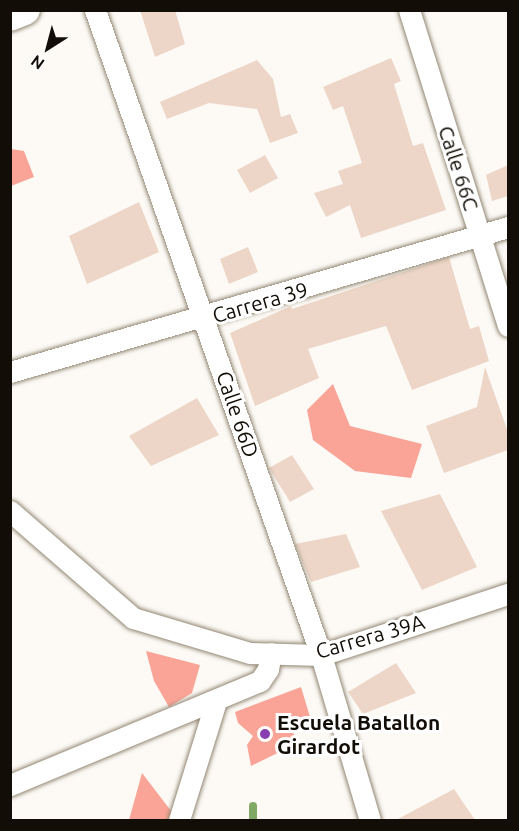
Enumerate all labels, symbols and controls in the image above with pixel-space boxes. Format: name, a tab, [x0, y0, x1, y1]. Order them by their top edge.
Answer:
north arrow	[18, 18, 78, 78]
text: N	[27, 52, 48, 73]
street label: Calle 66C	[433, 122, 485, 214]
street label: Carrera 39	[209, 276, 311, 328]
street label: Calle 66D	[211, 368, 265, 460]
street label: Carrera 39A	[313, 608, 427, 664]
place label: Escuela Batallon Girardot	[277, 709, 440, 759]
marker: Escuela Batallon Girardot	[258, 727, 272, 741]

